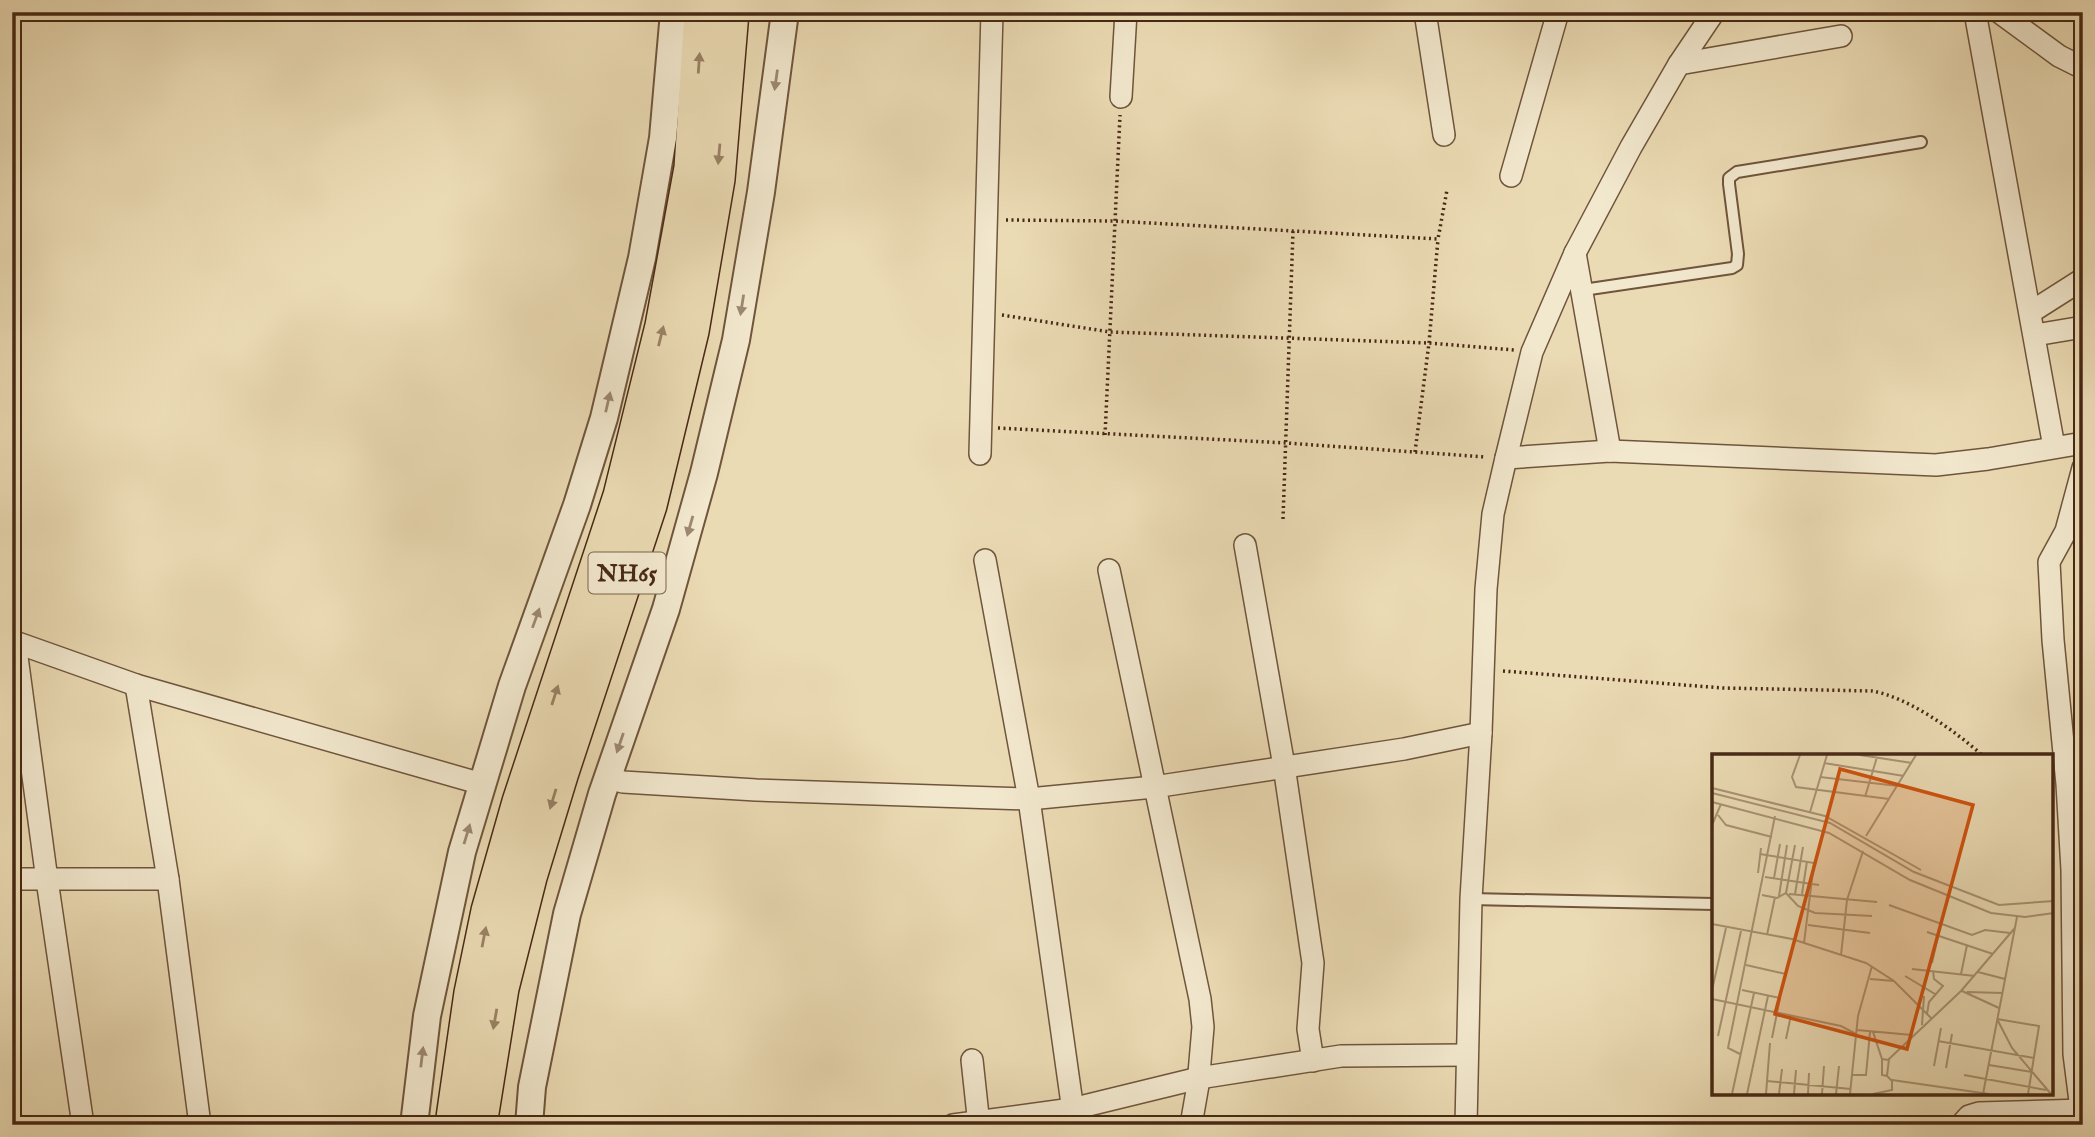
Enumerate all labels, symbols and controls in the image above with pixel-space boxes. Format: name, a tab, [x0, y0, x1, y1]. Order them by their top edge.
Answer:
one-way arrow	[694, 51, 705, 73]
one-way arrow	[771, 69, 782, 91]
one-way arrow	[713, 143, 724, 165]
one-way arrow	[736, 294, 747, 316]
one-way arrow	[656, 325, 667, 347]
one-way arrow	[603, 391, 614, 413]
one-way arrow	[684, 516, 694, 537]
road number: NH65	[588, 552, 666, 594]
one-way arrow	[531, 607, 542, 628]
one-way arrow	[551, 684, 561, 705]
one-way arrow	[614, 732, 625, 753]
inset map	[1712, 754, 2053, 1095]
one-way arrow	[547, 789, 557, 810]
one-way arrow	[463, 824, 473, 845]
one-way arrow	[478, 926, 489, 948]
one-way arrow	[490, 1008, 501, 1030]
one-way arrow	[417, 1046, 428, 1068]

